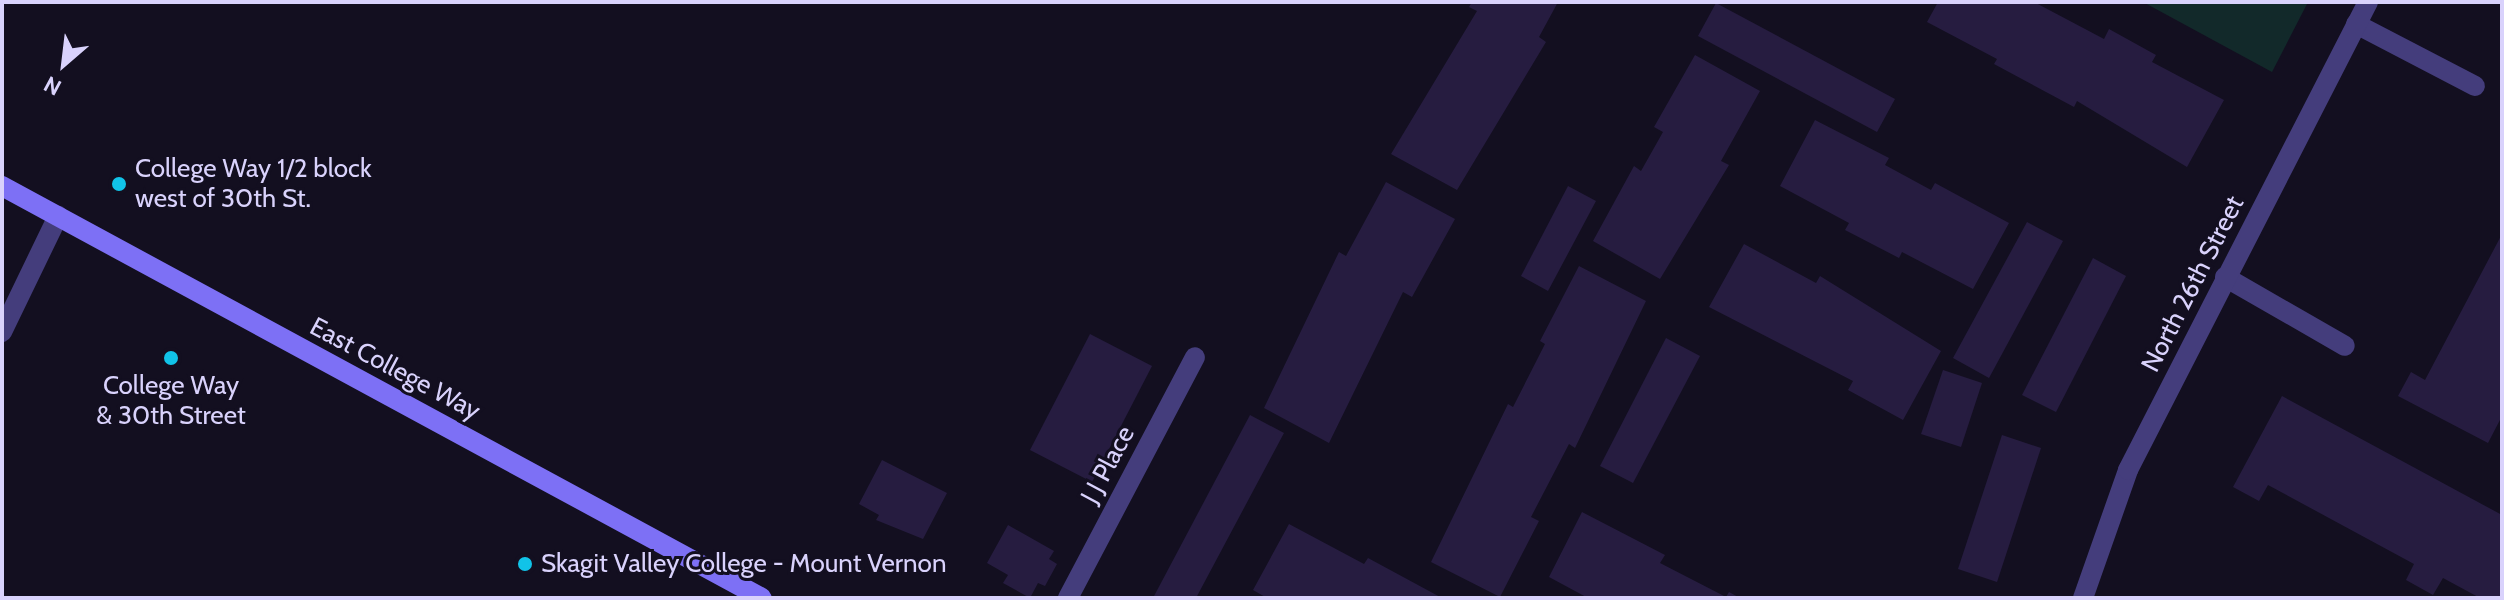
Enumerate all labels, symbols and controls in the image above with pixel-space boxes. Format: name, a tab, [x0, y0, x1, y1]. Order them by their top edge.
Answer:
north arrow	[24, 24, 104, 104]
text: N	[39, 70, 66, 101]
place label: College Way 1/2 block west of 30th St.	[135, 153, 372, 214]
marker: College Way 1/2 block west of 30th St.	[110, 175, 128, 193]
street label: North 26th Street	[2135, 191, 2251, 377]
street label: East College Way	[304, 311, 486, 427]
marker: College Way & 30th Street	[162, 349, 180, 367]
place label: College Way & 30th Street	[96, 370, 246, 432]
street label: J J Place	[1075, 421, 1141, 509]
place label: Skagit Valley College - Mount Vernon	[541, 548, 946, 580]
marker: Skagit Valley College - Mount Vernon	[516, 555, 534, 573]

